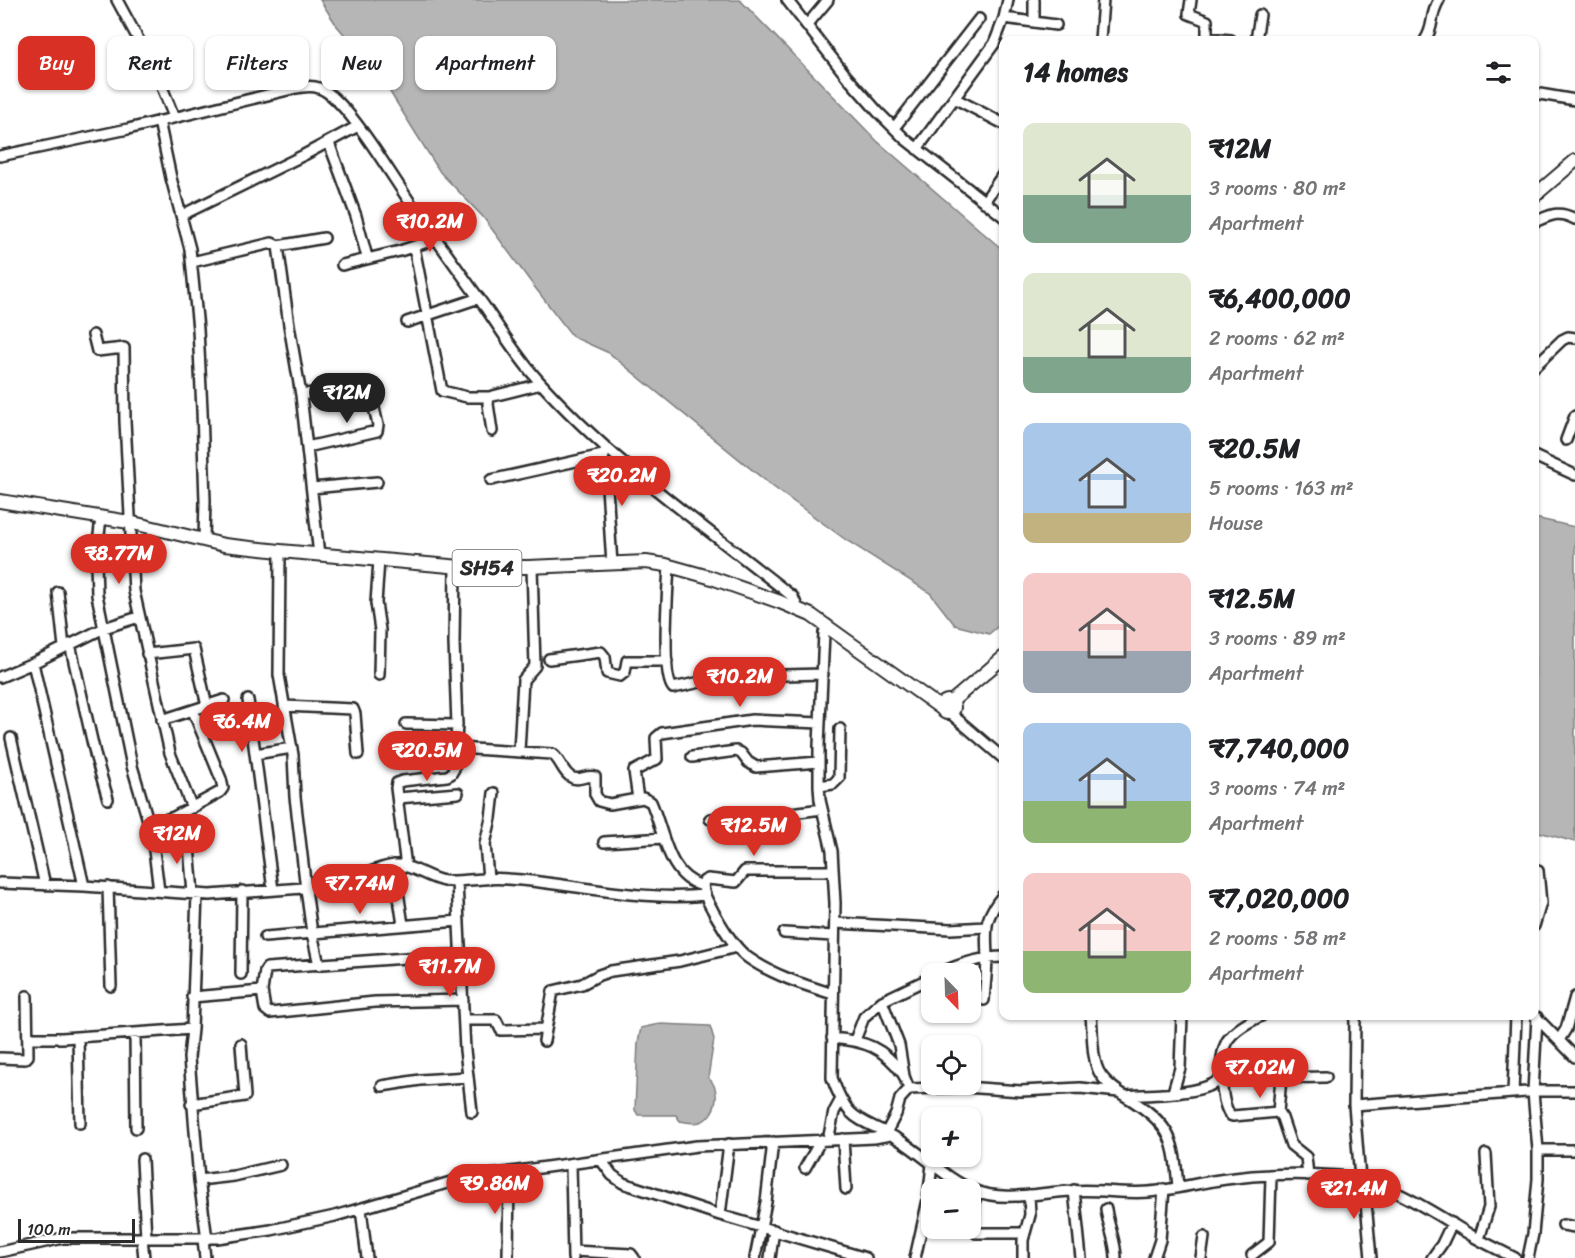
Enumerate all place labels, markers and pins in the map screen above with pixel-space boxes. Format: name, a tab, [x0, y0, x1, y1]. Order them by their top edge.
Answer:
pin: ₹10.2M	[381, 202, 479, 253]
pin: ₹12M	[311, 373, 383, 424]
pin: ₹20.2M	[573, 456, 671, 507]
pin: ₹8.77M	[70, 534, 168, 585]
pin: ₹10.2M	[691, 657, 789, 708]
pin: ₹6.4M	[200, 702, 284, 753]
pin: ₹20.5M	[378, 731, 476, 782]
pin: ₹12.5M	[705, 806, 803, 857]
pin: ₹12M	[141, 814, 213, 865]
pin: ₹7.74M	[311, 864, 409, 915]
pin: ₹11.7M	[401, 947, 499, 998]
pin: ₹7.02M	[1211, 1048, 1309, 1099]
pin: ₹9.86M	[446, 1164, 544, 1215]
pin: ₹21.4M	[1305, 1169, 1403, 1220]

